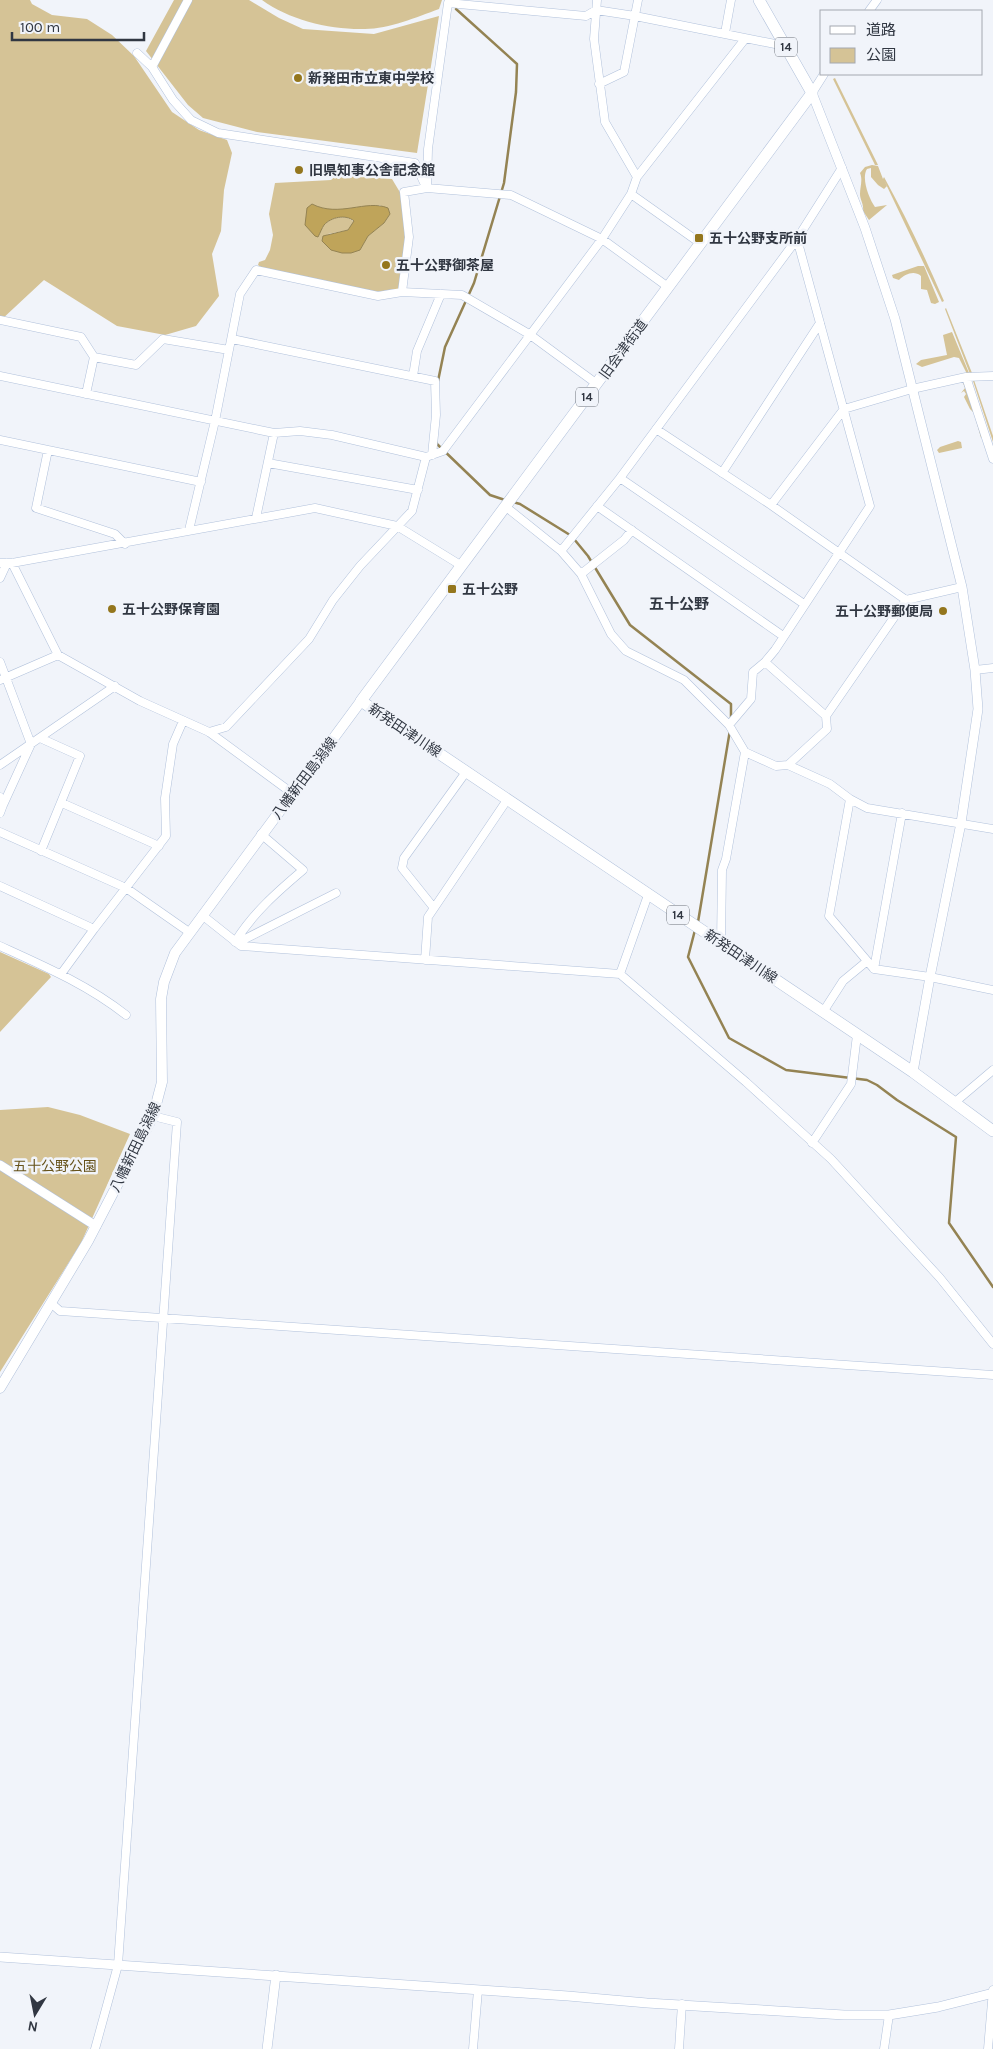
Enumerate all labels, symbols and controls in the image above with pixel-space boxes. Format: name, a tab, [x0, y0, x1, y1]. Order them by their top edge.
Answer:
scale bar	[12, 10, 145, 42]
legend	[820, 10, 983, 75]
text: 100 m	[20, 18, 60, 36]
text: 道路	[866, 21, 896, 39]
road number: 14	[775, 38, 797, 56]
text: 公園	[866, 46, 896, 64]
place label: 新発田市立東中学校	[308, 70, 434, 87]
marker: 新発田市立東中学校	[292, 72, 304, 84]
place label: 旧県知事公舎記念館	[309, 162, 435, 179]
marker: 旧県知事公舎記念館	[293, 164, 305, 176]
place label: 五十公野支所前	[709, 230, 807, 247]
marker: 五十公野支所前	[693, 232, 705, 244]
place label: 五十公野御茶屋	[396, 257, 494, 274]
marker: 五十公野御茶屋	[380, 259, 392, 271]
street label: 旧会津街道	[596, 316, 651, 383]
road number: 14	[576, 388, 598, 407]
place label: 五十公野	[462, 581, 518, 598]
marker: 五十公野	[446, 583, 458, 595]
district label: 五十公野	[649, 595, 709, 613]
place label: 五十公野保育園	[122, 601, 220, 618]
marker: 五十公野保育園	[106, 603, 118, 615]
place label: 五十公野郵便局	[835, 603, 933, 620]
marker: 五十公野郵便局	[937, 605, 949, 617]
street label: 新発田津川線	[365, 700, 444, 761]
street label: 八幡新田島潟線	[268, 734, 341, 823]
road number: 14	[667, 906, 689, 924]
street label: 新発田津川線	[701, 926, 780, 987]
street label: 八幡新田島潟線	[106, 1099, 165, 1195]
park label: 五十公野公園	[13, 1158, 97, 1175]
north arrow	[10, 1989, 60, 2039]
text: N	[26, 2017, 39, 2036]

